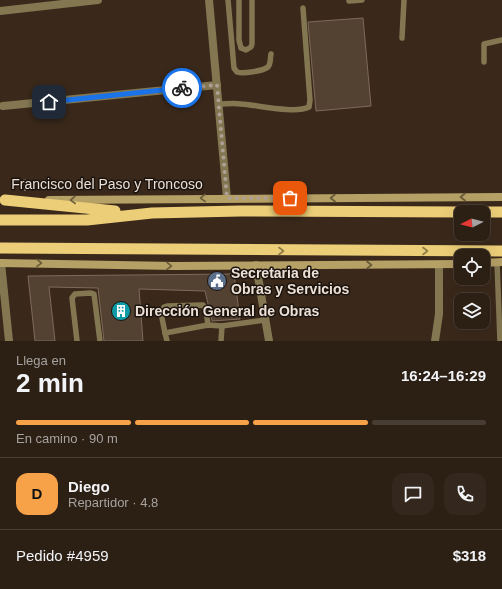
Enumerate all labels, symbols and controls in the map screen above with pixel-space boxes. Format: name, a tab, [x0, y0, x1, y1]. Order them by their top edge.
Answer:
courier	[162, 68, 202, 108]
icon: bike	[171, 77, 193, 99]
pin	[32, 85, 66, 119]
icon: home	[38, 91, 60, 113]
street label: Francisco del Paso y Troncoso	[11, 176, 203, 192]
pin	[273, 181, 307, 215]
icon: bag	[279, 187, 301, 209]
one-way arrow	[330, 193, 336, 202]
one-way arrow	[460, 193, 466, 201]
one-way arrow	[200, 194, 206, 202]
one-way arrow	[70, 196, 76, 204]
north arrow	[454, 205, 490, 241]
map controls	[454, 205, 490, 329]
one-way arrow	[278, 247, 284, 255]
one-way arrow	[422, 247, 428, 255]
button: locate	[454, 249, 490, 285]
one-way arrow	[36, 259, 42, 267]
one-way arrow	[366, 261, 372, 269]
one-way arrow	[166, 262, 172, 270]
place label: Secretaria de Obras y Servicios	[231, 265, 350, 297]
public building icon: Secretaria de Obras y Servicios	[206, 270, 228, 292]
button: layers	[454, 293, 490, 329]
building icon: Dirección General de Obras	[110, 300, 132, 322]
place label: Dirección General de Obras	[135, 303, 320, 319]
text: Llega en	[16, 353, 66, 368]
text: 16:24–16:29	[401, 367, 486, 384]
text: 2 min	[16, 368, 84, 398]
text: En camino · 90 m	[16, 431, 118, 446]
button: chat	[392, 473, 434, 515]
button: phone	[444, 473, 486, 515]
text: Diego	[68, 478, 110, 495]
text: D	[32, 485, 42, 502]
text: Repartidor · 4.8	[68, 495, 158, 510]
text: Pedido #4959	[16, 547, 109, 564]
text: $318	[453, 547, 486, 564]

